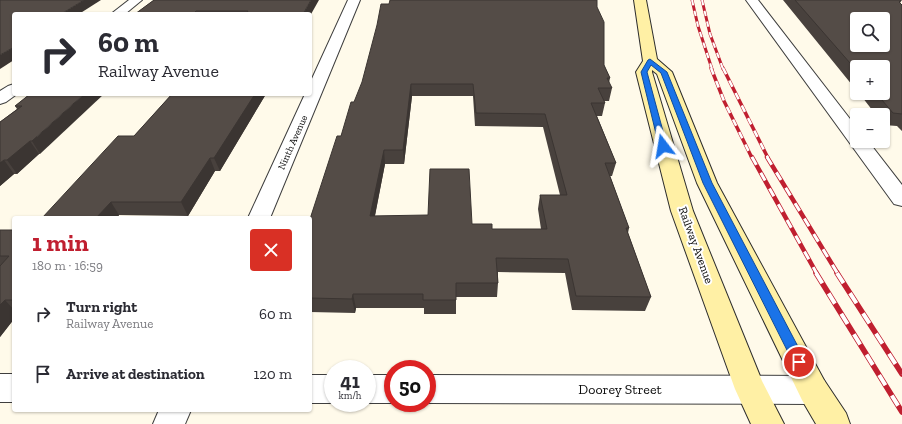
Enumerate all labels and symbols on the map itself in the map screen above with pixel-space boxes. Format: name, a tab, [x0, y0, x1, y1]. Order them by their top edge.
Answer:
street label: Ninth Avenue	[276, 113, 310, 172]
position arrow	[642, 125, 684, 167]
street label: Railway Avenue	[676, 205, 716, 286]
pin	[782, 345, 816, 379]
speed limit sign: 50	[384, 360, 436, 412]
street label: Doorey Street	[578, 381, 662, 398]

